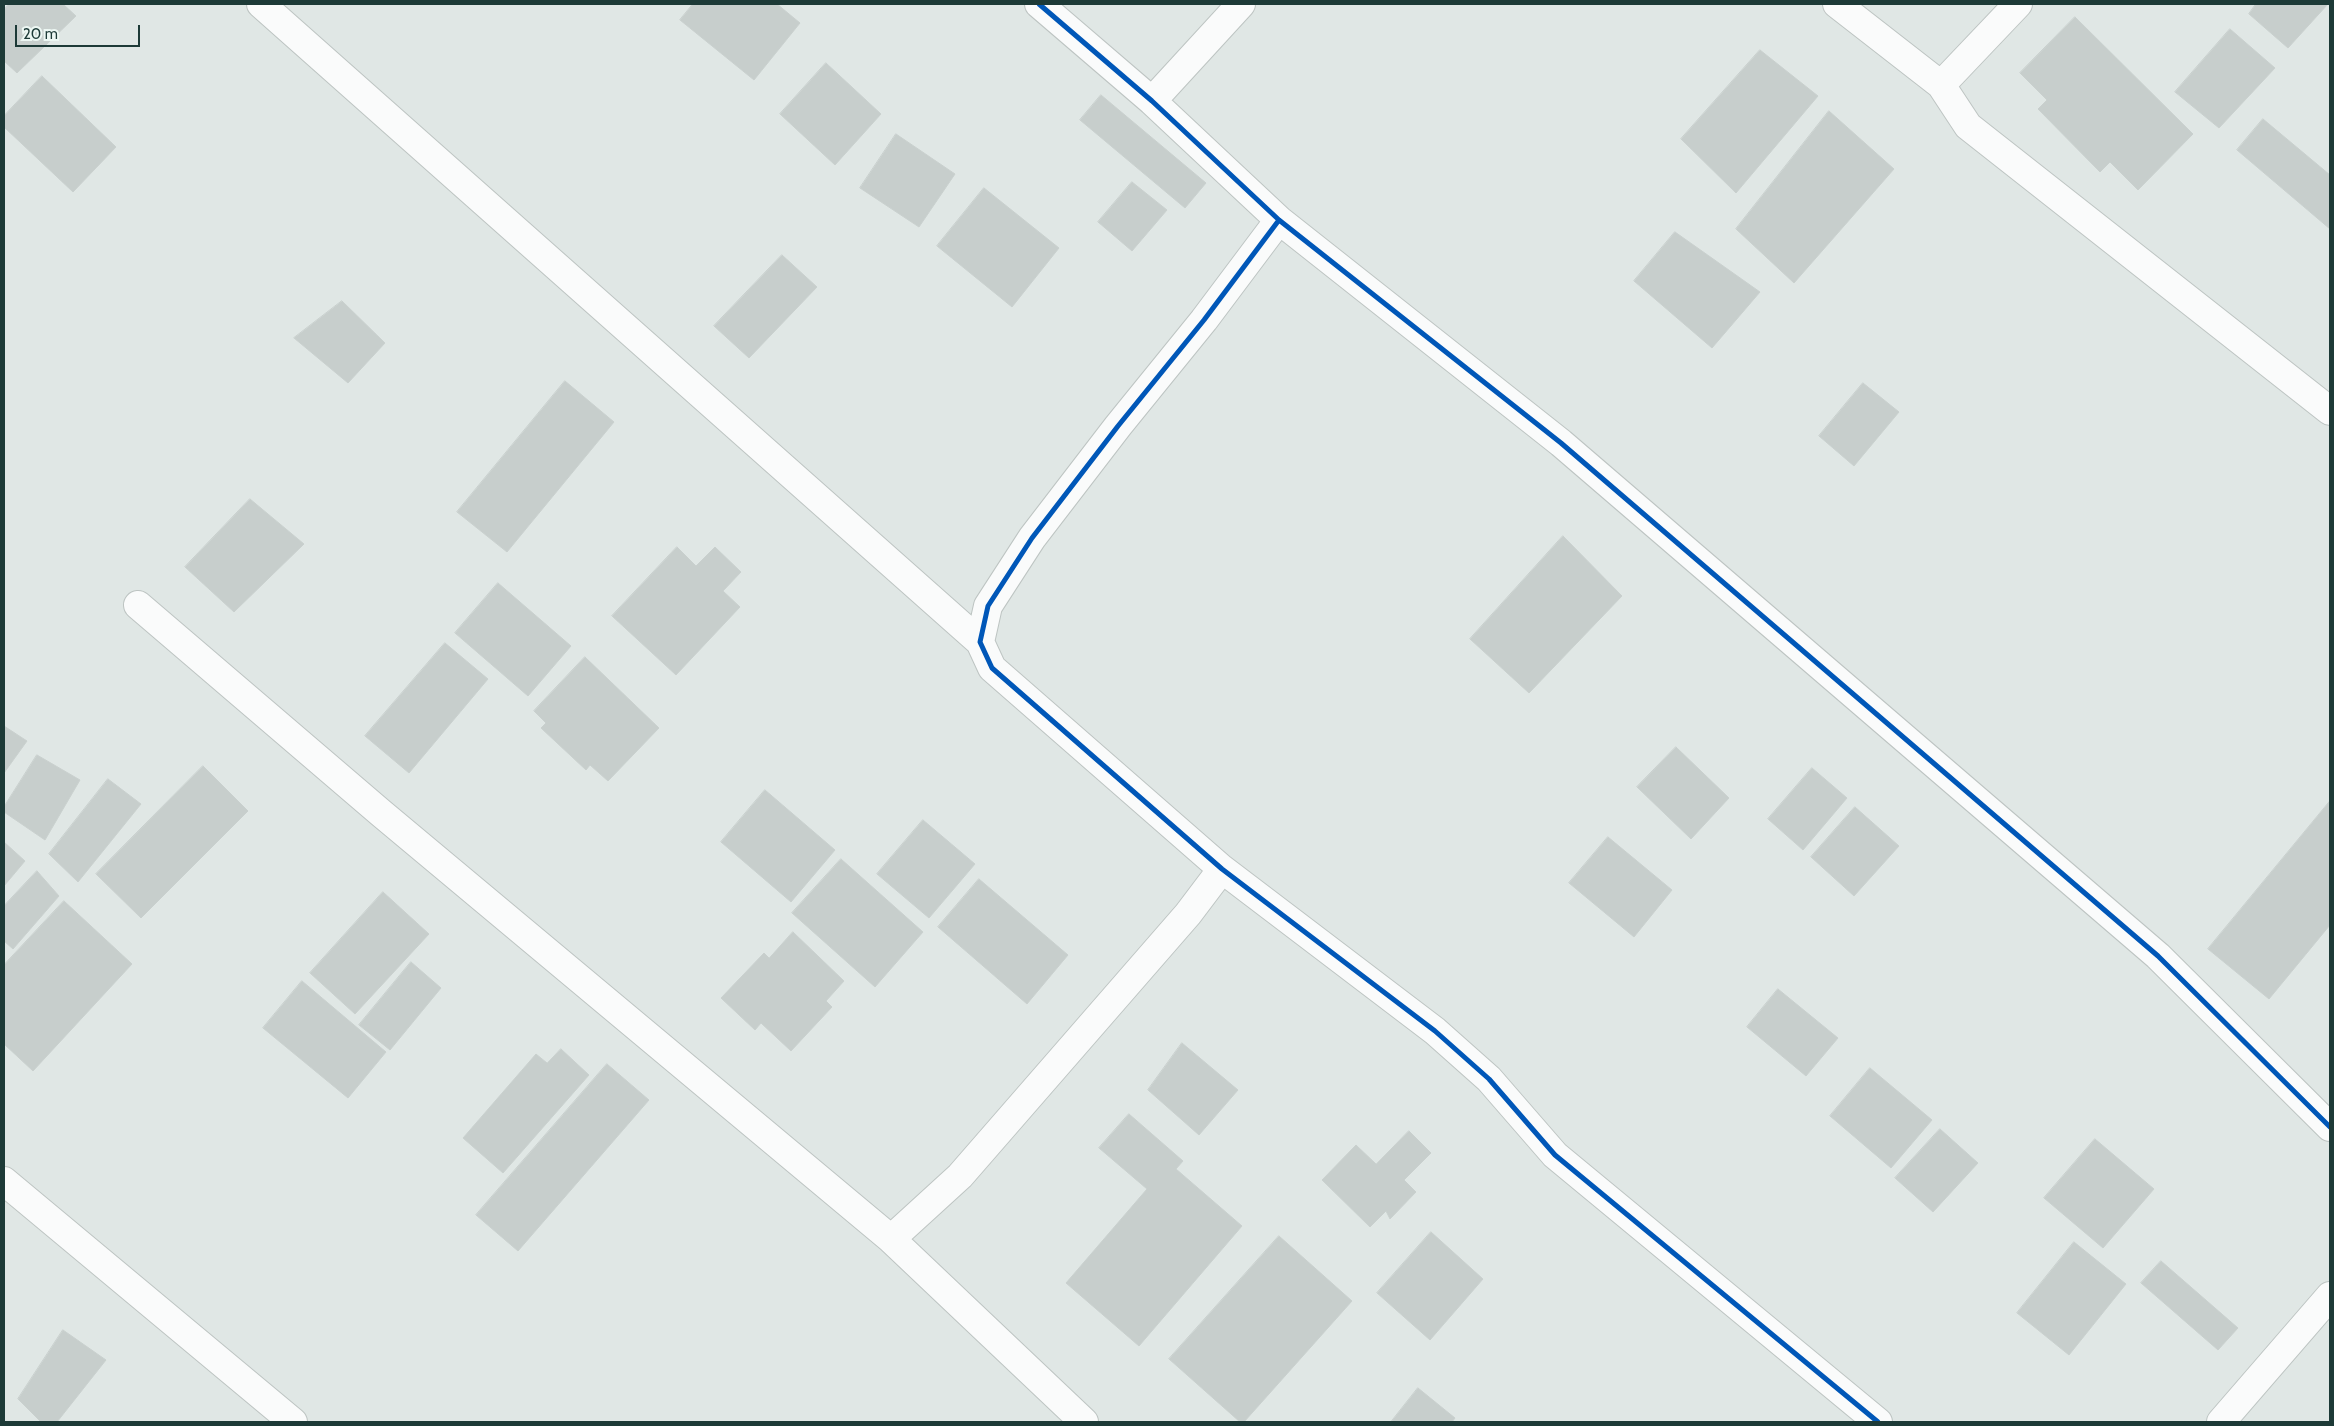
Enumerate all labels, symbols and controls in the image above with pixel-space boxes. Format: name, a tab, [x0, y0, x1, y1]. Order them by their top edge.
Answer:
scale bar	[18, 15, 142, 47]
text: 20 m	[23, 25, 58, 43]

